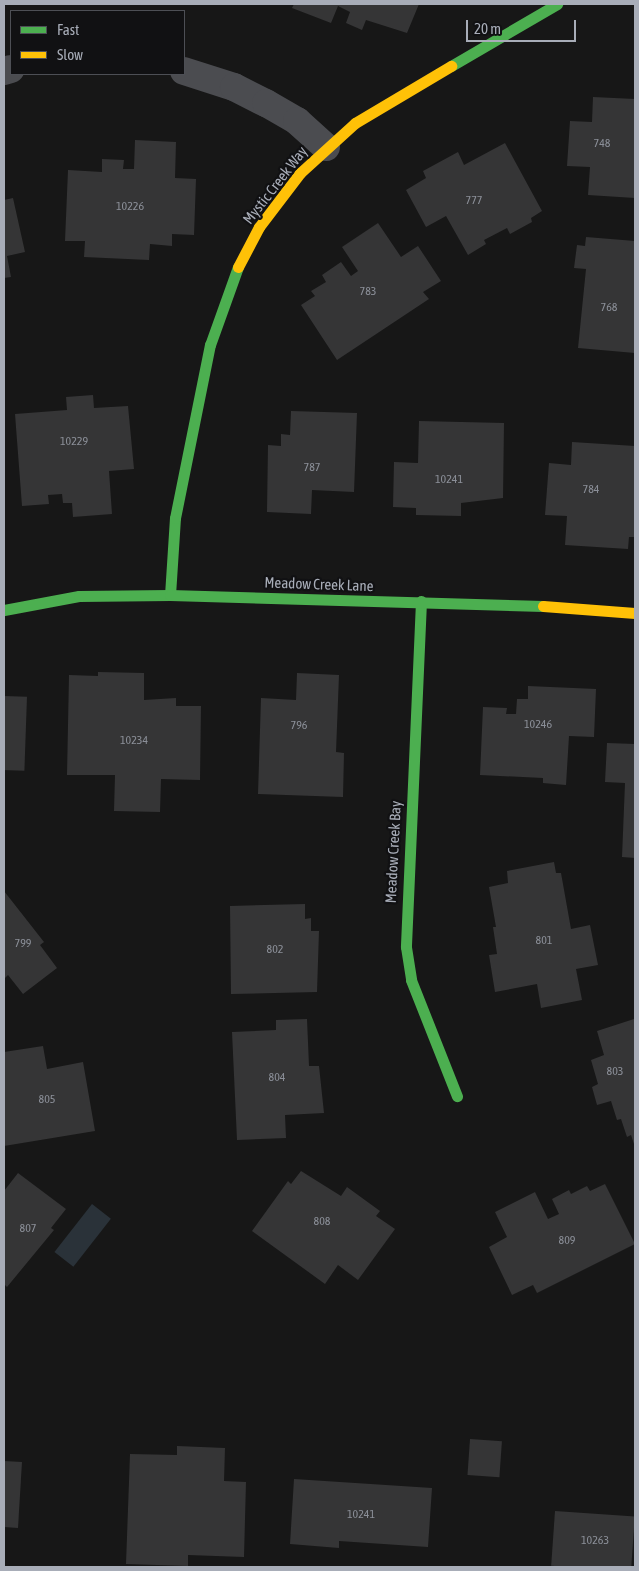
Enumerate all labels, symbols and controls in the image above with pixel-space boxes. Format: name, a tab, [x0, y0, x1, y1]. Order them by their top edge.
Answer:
legend	[10, 10, 185, 75]
scale bar	[469, 10, 579, 42]
text: 20 m	[474, 20, 501, 37]
text: Fast	[57, 21, 79, 38]
text: Slow	[57, 46, 83, 63]
house number: 748	[594, 137, 610, 151]
street label: Mystic Creek Way	[239, 142, 311, 228]
house number: 777	[466, 194, 482, 208]
house number: 10226	[116, 200, 144, 214]
house number: 783	[360, 285, 376, 299]
house number: 768	[601, 301, 617, 315]
house number: 10229	[60, 435, 88, 449]
house number: 787	[304, 461, 320, 475]
house number: 10241	[435, 473, 463, 487]
house number: 784	[583, 483, 599, 497]
street label: Meadow Creek Lane	[264, 573, 374, 595]
house number: 10246	[524, 718, 552, 732]
house number: 796	[291, 719, 307, 733]
house number: 10234	[120, 734, 148, 748]
street label: Meadow Creek Bay	[381, 800, 405, 904]
house number: 801	[536, 934, 552, 948]
house number: 799	[15, 937, 31, 951]
house number: 802	[267, 943, 283, 957]
house number: 803	[607, 1065, 623, 1079]
house number: 804	[269, 1071, 285, 1085]
house number: 805	[39, 1093, 55, 1107]
house number: 808	[314, 1215, 330, 1229]
house number: 807	[20, 1222, 36, 1236]
house number: 809	[559, 1234, 575, 1248]
house number: 10241	[347, 1508, 375, 1522]
house number: 10263	[581, 1534, 609, 1548]

